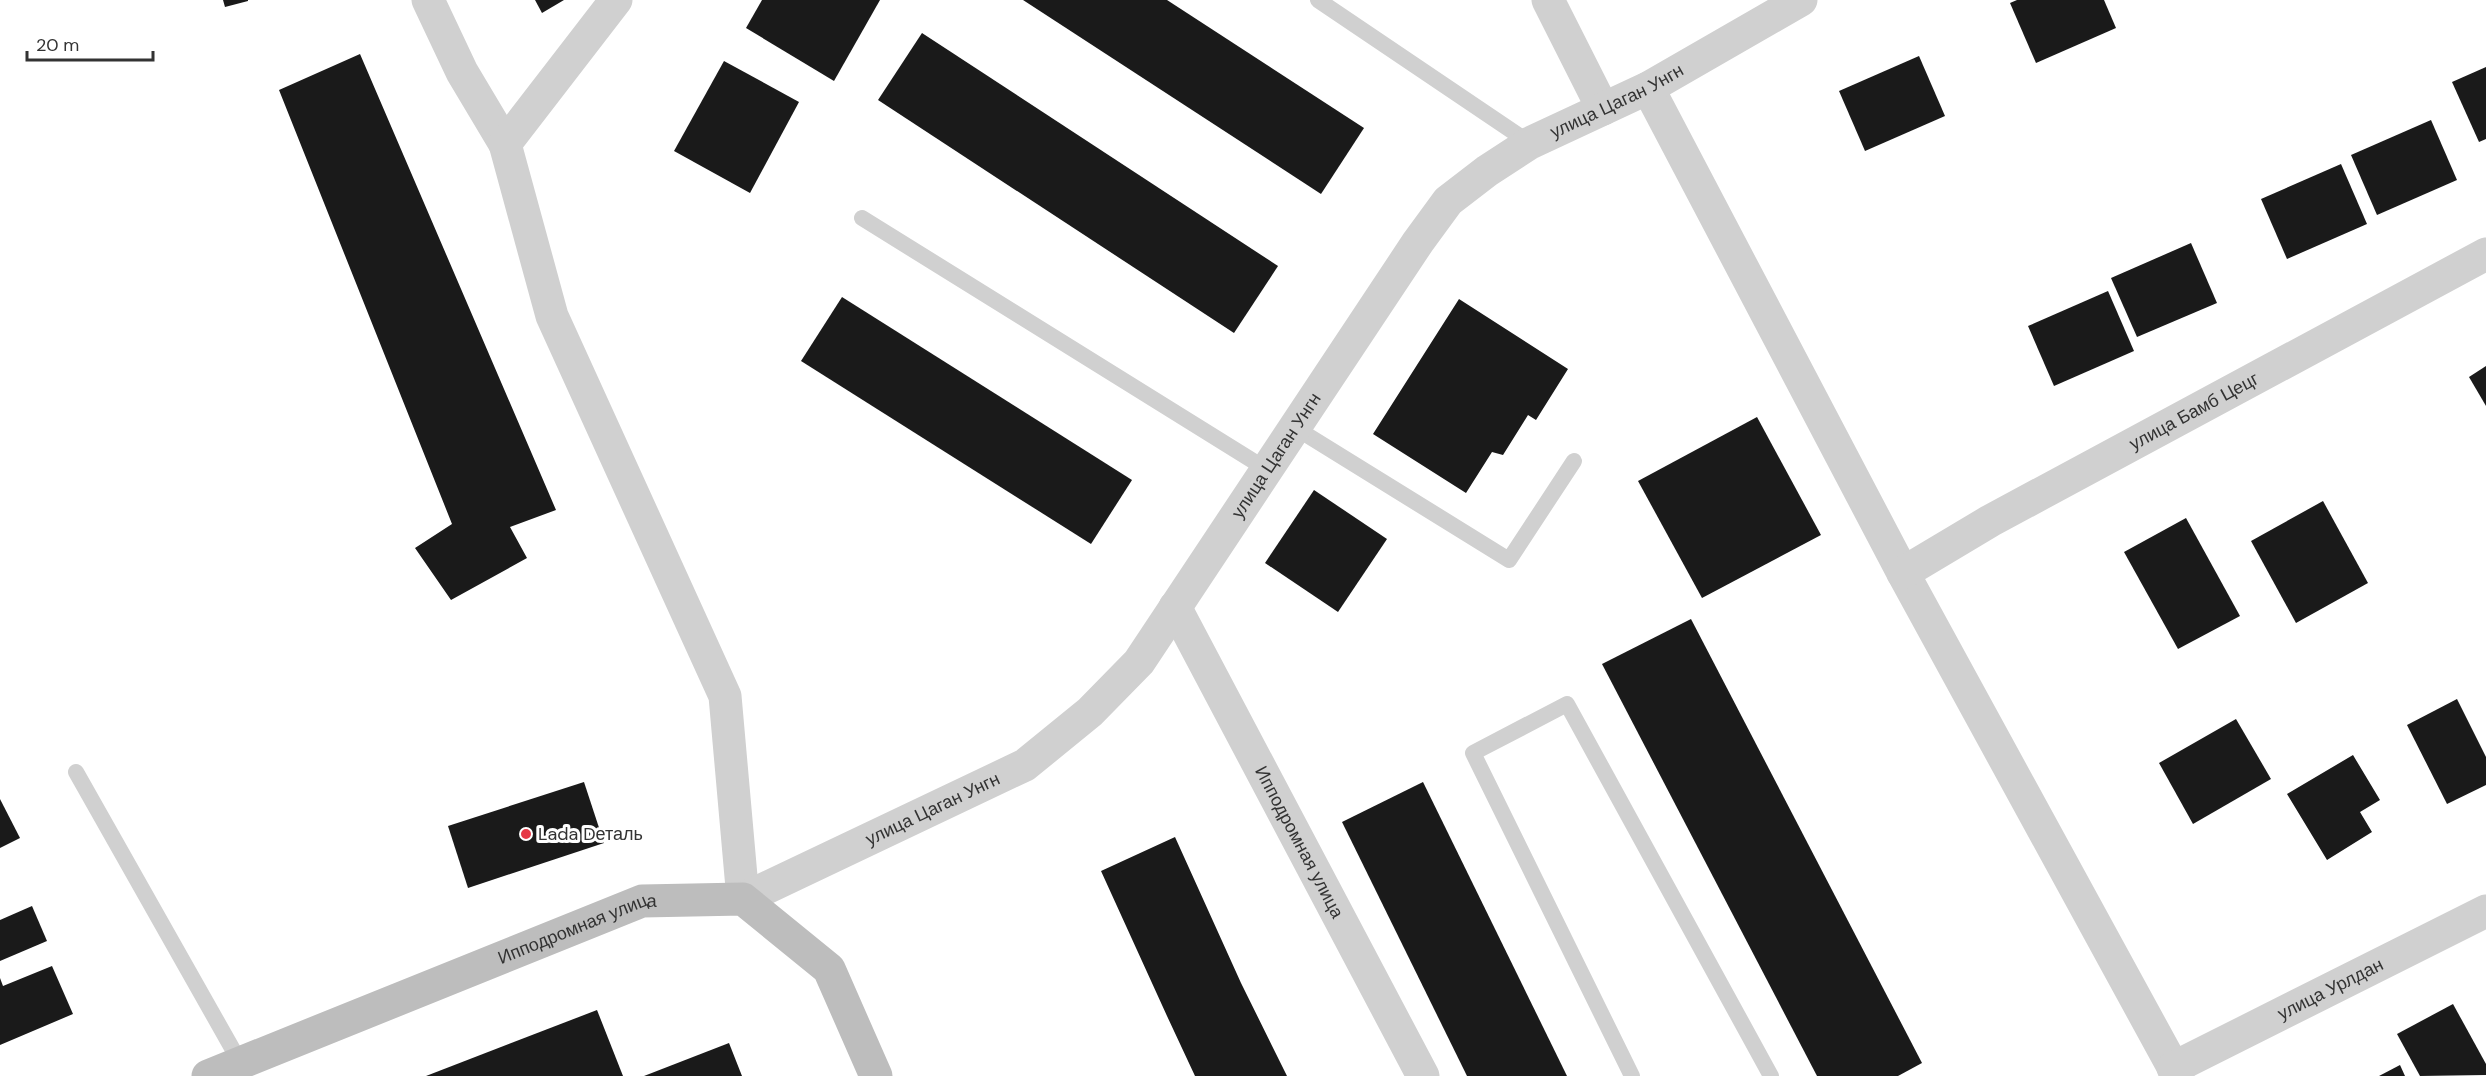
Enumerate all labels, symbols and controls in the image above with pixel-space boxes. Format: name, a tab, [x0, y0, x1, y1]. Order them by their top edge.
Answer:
scale bar	[27, 24, 153, 62]
text: 20 m	[36, 33, 79, 57]
street label: улица Цаган Унгн	[1546, 58, 1688, 144]
street label: улица Бамб Цецг	[2125, 366, 2263, 456]
street label: улица Цаган Унгн	[1226, 388, 1327, 523]
street label: Ипподромная улица	[1249, 762, 1350, 923]
street label: улица Цаган Унгн	[862, 767, 1004, 851]
place label: Lada Dеталь	[538, 822, 643, 846]
marker: Lada Dеталь	[519, 827, 533, 841]
street label: Ипподромная улица	[494, 888, 658, 970]
street label: улица Урлдан	[2273, 953, 2387, 1026]

